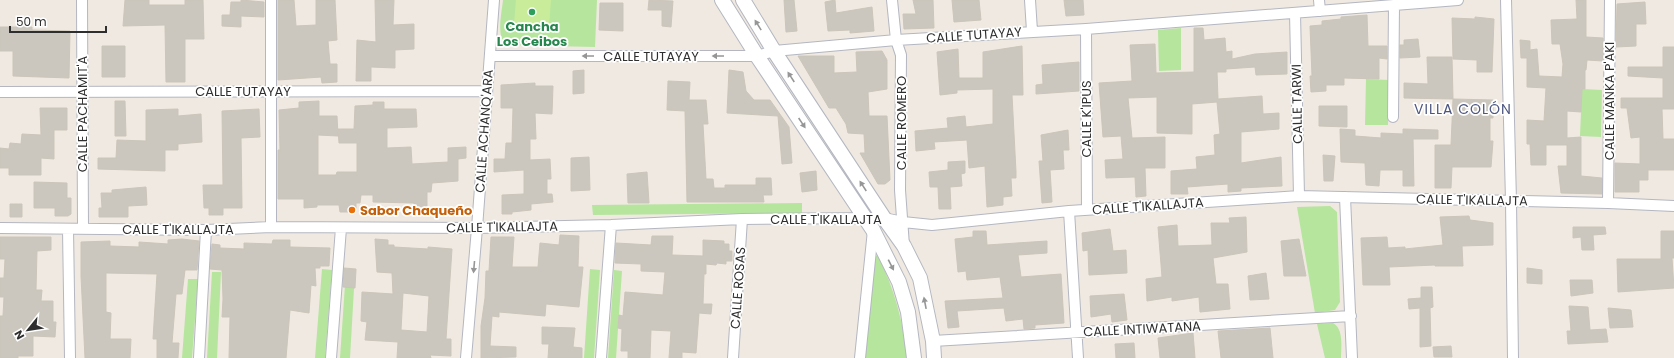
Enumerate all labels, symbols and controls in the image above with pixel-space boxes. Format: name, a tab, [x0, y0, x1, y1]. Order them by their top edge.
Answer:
marker: Cancha Los Ceibos	[527, 7, 537, 17]
scale bar	[10, 8, 106, 34]
text: 50 m	[16, 13, 47, 30]
place label: Cancha Los Ceibos	[497, 17, 567, 51]
one-way arrow	[755, 19, 762, 31]
street label: CALLE TUTAYAY	[926, 22, 1023, 48]
street label: CALLE MANKA P'AKI	[1600, 42, 1619, 160]
street label: CALLE TUTAYAY	[603, 47, 699, 66]
one-way arrow	[581, 53, 594, 59]
one-way arrow	[711, 53, 724, 59]
street label: CALLE PACHAMIT'A	[73, 56, 92, 172]
street label: CALLE TARWI	[1287, 64, 1307, 144]
street label: CALLE ACHANQ'ARA	[470, 68, 498, 193]
one-way arrow	[787, 72, 795, 82]
street label: CALLE ROMERO	[892, 76, 911, 170]
street label: CALLE K'IPUS	[1077, 80, 1096, 158]
street label: CALLE TUTAYAY	[195, 82, 291, 101]
district label: VILLA COLÓN	[1414, 99, 1512, 119]
one-way arrow	[798, 118, 806, 128]
one-way arrow	[859, 180, 867, 191]
street label: CALLE T'IKALLAJTA	[1416, 190, 1528, 210]
street label: CALLE T'IKALLAJTA	[1092, 193, 1205, 219]
place label: Sabor Chaqueño	[360, 201, 472, 220]
marker: Sabor Chaqueño	[347, 205, 357, 215]
street label: CALLE T'IKALLAJTA	[770, 210, 882, 229]
street label: CALLE T'IKALLAJTA	[446, 217, 558, 237]
street label: CALLE T'IKALLAJTA	[122, 220, 234, 239]
street label: CALLE ROSAS	[726, 246, 750, 330]
one-way arrow	[887, 260, 894, 271]
one-way arrow	[471, 261, 477, 273]
one-way arrow	[922, 297, 928, 309]
north arrow	[8, 310, 48, 350]
street label: CALLE INTIWATANA	[1083, 316, 1202, 342]
text: N	[10, 327, 28, 343]

